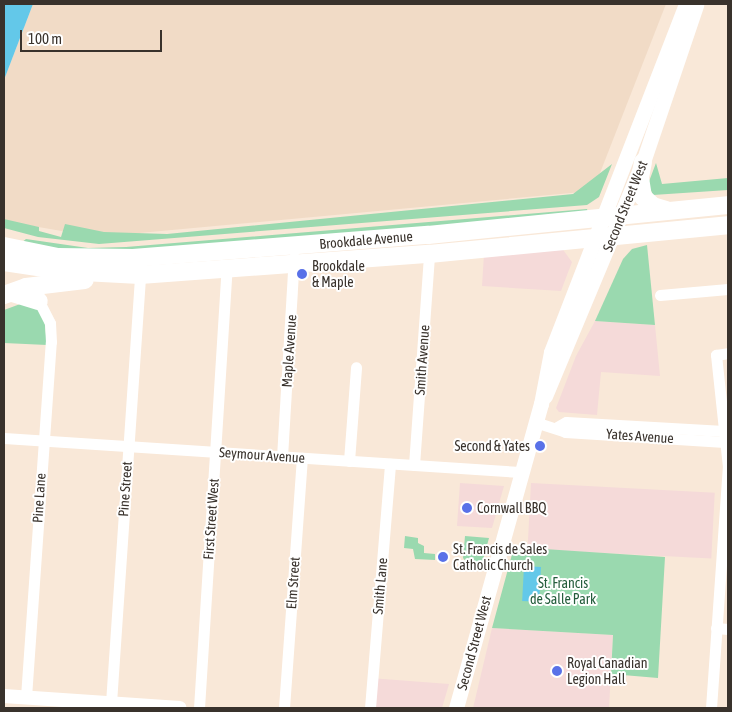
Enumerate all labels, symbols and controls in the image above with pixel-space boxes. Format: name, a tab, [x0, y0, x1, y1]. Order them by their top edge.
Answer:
scale bar	[22, 20, 165, 52]
text: 100 m	[28, 30, 62, 47]
street label: Second Street West	[599, 158, 651, 254]
street label: Brookdale Avenue	[319, 228, 413, 252]
place label: Brookdale & Maple	[312, 258, 365, 290]
marker: Brookdale & Maple	[296, 268, 308, 280]
street label: Maple Avenue	[278, 314, 300, 388]
street label: Smith Avenue	[411, 324, 433, 396]
street label: Yates Avenue	[606, 425, 674, 447]
place label: Second & Yates	[454, 438, 530, 454]
marker: Second & Yates	[534, 440, 546, 452]
street label: Seymour Avenue	[218, 444, 306, 466]
street label: Pine Street	[115, 461, 135, 517]
street label: Pine Lane	[29, 473, 49, 523]
street label: First Street West	[200, 478, 222, 560]
place label: Cornwall BBQ	[477, 500, 546, 516]
marker: Cornwall BBQ	[461, 502, 473, 514]
place label: St. Francis de Sales Catholic Church	[453, 541, 547, 574]
marker: St. Francis de Sales Catholic Church	[437, 551, 449, 563]
street label: Elm Street	[283, 556, 303, 610]
street label: Smith Lane	[369, 557, 391, 615]
park label: St. Francis de Salle Park	[530, 575, 596, 608]
street label: Second Street West	[453, 594, 495, 692]
place label: Royal Canadian Legion Hall	[567, 655, 647, 688]
marker: Royal Canadian Legion Hall	[551, 665, 563, 677]

